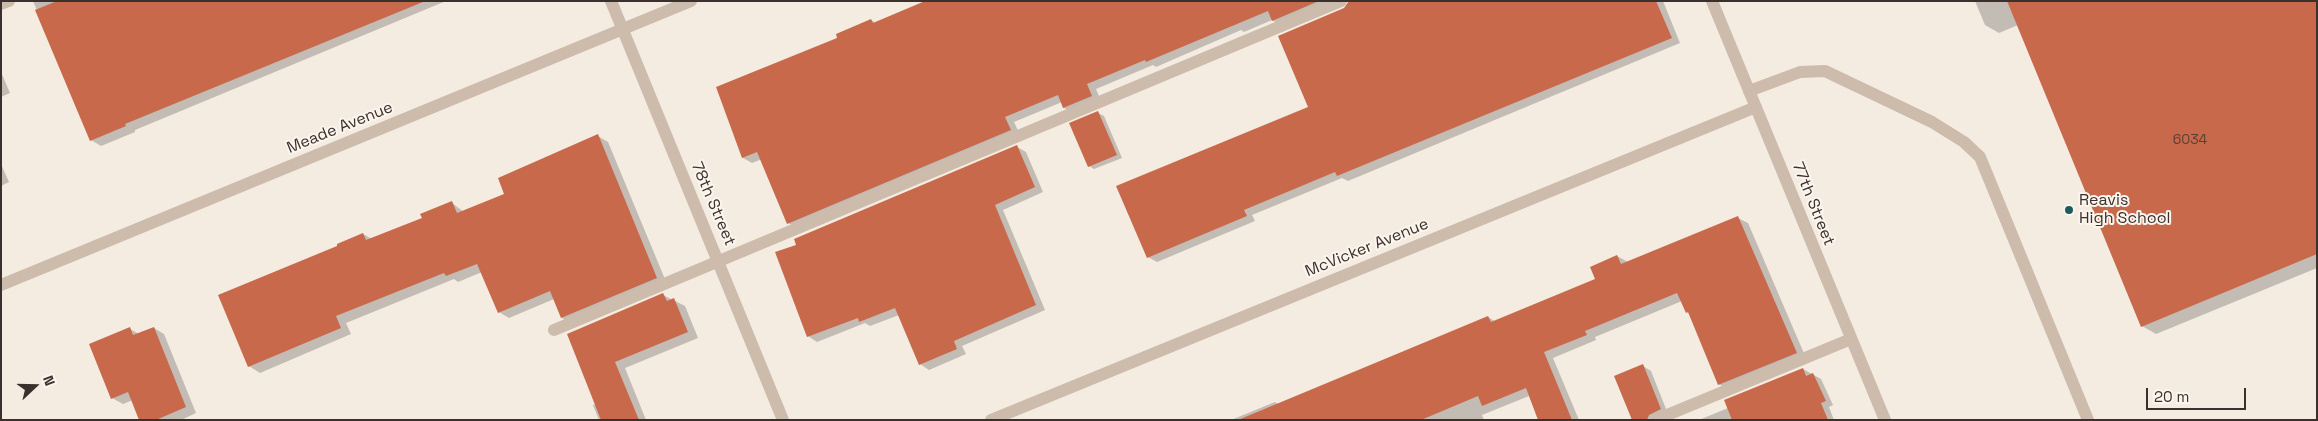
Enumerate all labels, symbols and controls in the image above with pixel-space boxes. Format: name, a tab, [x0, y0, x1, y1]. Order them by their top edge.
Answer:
street label: Meade Avenue	[284, 98, 396, 158]
house number: 6034	[2173, 132, 2207, 148]
street label: 78th Street	[687, 159, 739, 249]
street label: 77th Street	[1788, 160, 1838, 248]
place label: Reavis High School	[2079, 191, 2170, 229]
marker: Reavis High School	[2063, 204, 2075, 216]
street label: McVicker Avenue	[1303, 215, 1431, 281]
north arrow	[10, 361, 60, 411]
text: N	[39, 373, 59, 388]
scale bar	[2148, 378, 2248, 410]
text: 20 m	[2154, 387, 2189, 406]

